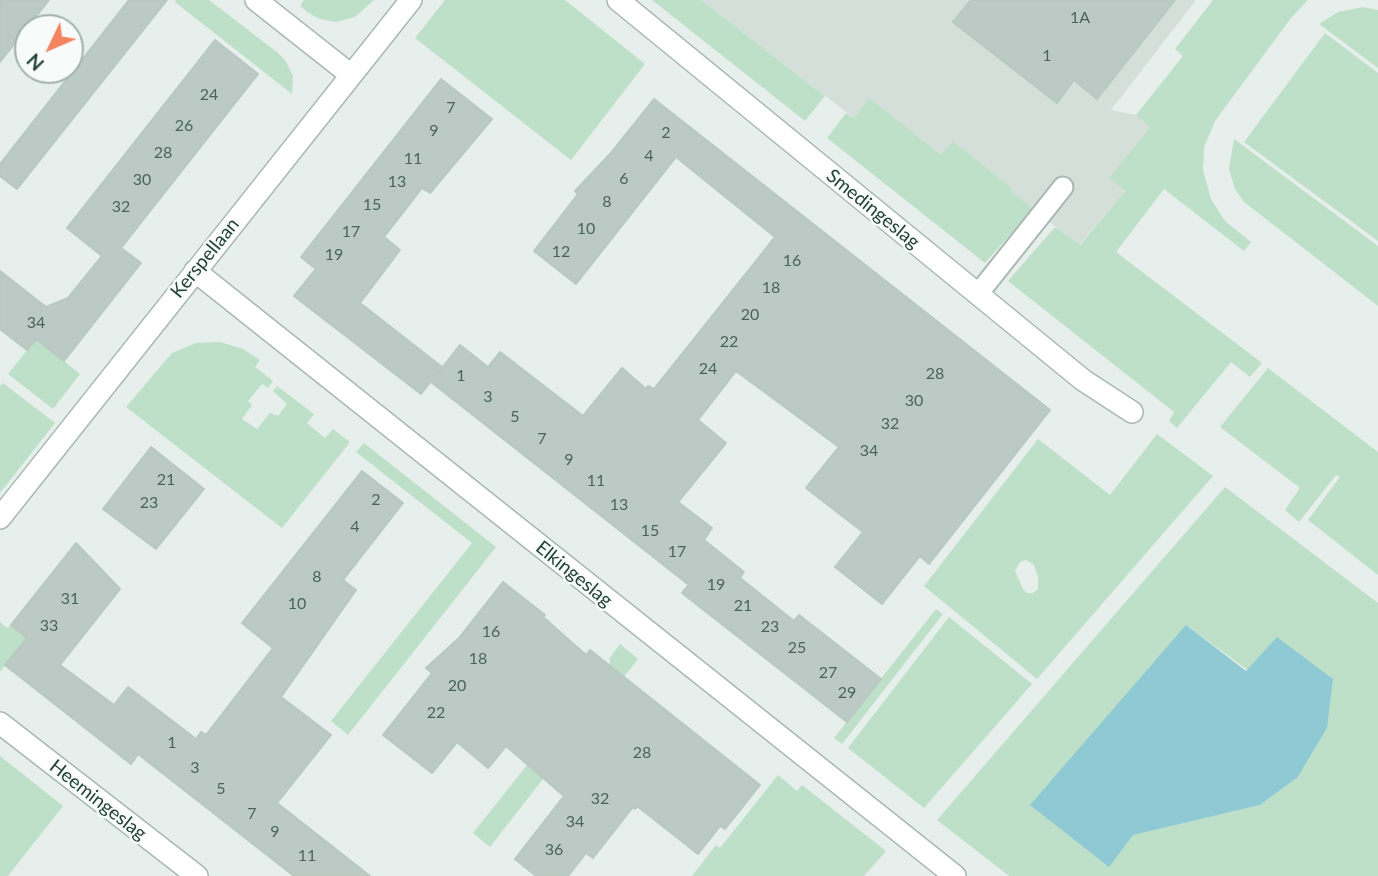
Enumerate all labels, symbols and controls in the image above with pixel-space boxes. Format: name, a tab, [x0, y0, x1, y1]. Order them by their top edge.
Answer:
house number: 1A	[1070, 8, 1090, 28]
north arrow	[14, 14, 84, 84]
house number: 1	[1042, 46, 1052, 66]
text: N	[22, 49, 48, 76]
house number: 24	[200, 85, 218, 105]
house number: 7	[446, 98, 456, 118]
house number: 26	[175, 116, 193, 136]
house number: 9	[429, 121, 439, 141]
house number: 2	[661, 123, 671, 143]
house number: 28	[154, 143, 172, 163]
house number: 4	[644, 146, 654, 166]
house number: 11	[404, 149, 422, 169]
street label: Smedingeslag	[822, 164, 924, 254]
house number: 6	[619, 169, 629, 189]
house number: 30	[133, 170, 151, 190]
house number: 13	[388, 172, 406, 192]
house number: 8	[602, 192, 612, 212]
house number: 15	[363, 195, 381, 215]
house number: 32	[112, 197, 130, 217]
street label: Kerspellaan	[166, 213, 244, 303]
house number: 10	[577, 219, 595, 239]
house number: 17	[342, 222, 360, 242]
house number: 12	[552, 242, 570, 262]
house number: 19	[325, 245, 343, 265]
house number: 16	[783, 251, 801, 271]
house number: 18	[762, 278, 780, 298]
house number: 20	[741, 305, 759, 325]
house number: 34	[27, 313, 45, 333]
house number: 22	[720, 332, 738, 352]
house number: 24	[699, 359, 717, 379]
house number: 28	[926, 364, 944, 384]
house number: 1	[456, 366, 466, 386]
house number: 3	[483, 387, 493, 407]
house number: 30	[905, 391, 923, 411]
house number: 5	[510, 407, 520, 427]
house number: 32	[881, 414, 899, 434]
house number: 7	[537, 429, 547, 449]
house number: 34	[860, 441, 878, 461]
house number: 9	[564, 450, 574, 470]
house number: 21	[157, 470, 175, 490]
house number: 11	[587, 471, 605, 491]
house number: 2	[371, 490, 381, 510]
house number: 23	[140, 493, 158, 513]
house number: 13	[610, 495, 628, 515]
house number: 4	[350, 517, 360, 537]
house number: 15	[641, 521, 659, 541]
street label: Elkingeslag	[531, 536, 617, 612]
house number: 17	[668, 542, 686, 562]
house number: 8	[312, 567, 322, 587]
house number: 19	[707, 575, 725, 595]
house number: 31	[61, 589, 79, 609]
house number: 10	[288, 594, 306, 614]
house number: 21	[734, 596, 752, 616]
house number: 33	[40, 616, 58, 636]
house number: 23	[761, 617, 779, 637]
house number: 16	[482, 622, 500, 642]
house number: 25	[788, 638, 806, 658]
house number: 18	[469, 649, 487, 669]
house number: 27	[819, 663, 837, 683]
house number: 20	[448, 676, 466, 696]
house number: 29	[838, 683, 856, 703]
house number: 22	[427, 703, 445, 723]
house number: 1	[167, 733, 177, 753]
house number: 28	[633, 743, 651, 763]
street label: Heemingeslag	[45, 755, 151, 845]
house number: 3	[190, 758, 200, 778]
house number: 5	[216, 779, 226, 799]
house number: 32	[591, 789, 609, 809]
house number: 7	[247, 804, 257, 824]
house number: 34	[566, 812, 584, 832]
house number: 9	[270, 822, 280, 842]
house number: 36	[545, 840, 563, 860]
house number: 11	[298, 846, 316, 866]

